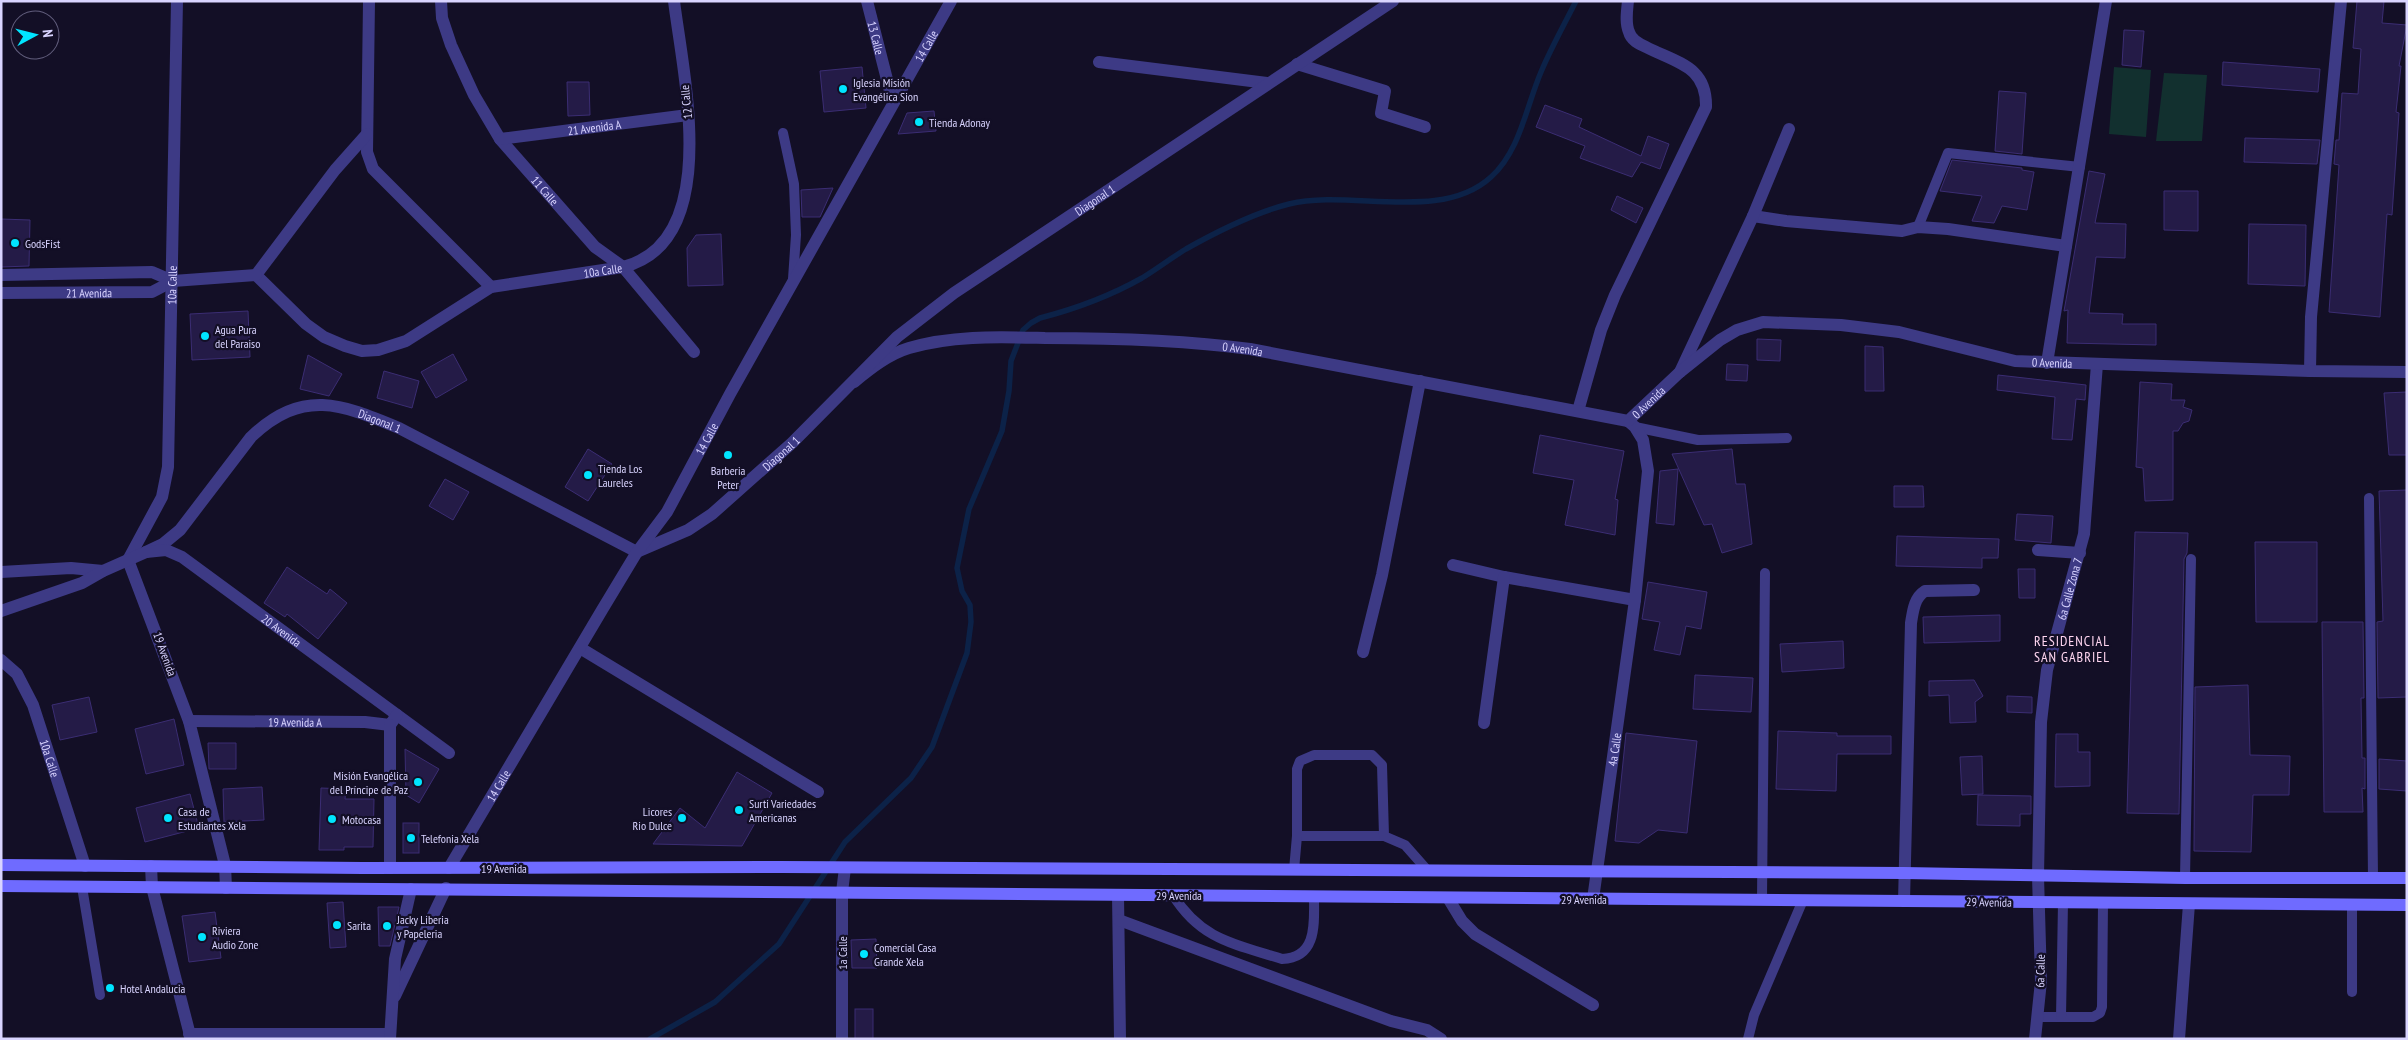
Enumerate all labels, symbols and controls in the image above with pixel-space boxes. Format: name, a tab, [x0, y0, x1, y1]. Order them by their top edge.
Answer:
north arrow	[10, 10, 60, 60]
street label: 13 Calle	[865, 19, 888, 56]
street label: 14 Calle	[911, 27, 941, 64]
text: N	[39, 29, 57, 38]
place label: Iglesia Misión Evangélica Sion	[853, 75, 918, 104]
marker: Iglesia Misión Evangélica Sion	[837, 83, 849, 95]
street label: 12 Calle	[677, 84, 695, 120]
place label: Tienda Adonay	[929, 115, 991, 130]
street label: 21 Avenida A	[567, 116, 622, 138]
marker: Tienda Adonay	[913, 116, 925, 128]
street label: 11 Calle	[528, 173, 562, 208]
street label: Diagonal 1	[1072, 181, 1117, 218]
place label: GodsFist	[25, 236, 61, 251]
marker: GodsFist	[9, 237, 21, 249]
street label: 10a Calle	[582, 260, 623, 280]
street label: 10a Calle	[164, 266, 179, 305]
street label: 21 Avenida	[66, 285, 112, 300]
place label: Agua Pura del Paraiso	[215, 322, 260, 351]
marker: Agua Pura del Paraiso	[199, 330, 211, 342]
street label: 0 Avenida	[1222, 338, 1264, 359]
street label: 0 Avenida	[2032, 354, 2073, 370]
street label: 0 Avenida	[1628, 382, 1668, 421]
street label: Diagonal 1	[356, 405, 404, 436]
street label: 14 Calle	[692, 420, 721, 457]
street label: Diagonal 1	[759, 432, 803, 474]
marker: Barberia Peter	[722, 449, 734, 461]
place label: Tienda Los Laureles	[598, 461, 642, 490]
place label: Barberia Peter	[711, 463, 745, 492]
marker: Tienda Los Laureles	[582, 469, 594, 481]
street label: 6a Calle Zona 7	[2054, 556, 2085, 621]
street label: 20 Avenida	[259, 610, 305, 650]
street label: 19 Avenida	[150, 630, 180, 678]
district label: RESIDENCIAL SAN GABRIEL	[2034, 632, 2110, 666]
street label: 19 Avenida A	[268, 714, 322, 729]
street label: 4a Calle	[1604, 732, 1624, 767]
street label: 10a Calle	[37, 737, 63, 779]
street label: 14 Calle	[483, 767, 513, 804]
place label: Misión Evangélica del Príncipe de Paz	[330, 768, 408, 797]
marker: Misión Evangélica del Príncipe de Paz	[412, 776, 424, 788]
place label: Surti Variedades Americanas	[749, 796, 816, 825]
place label: Casa de Estudiantes Xela	[178, 804, 246, 833]
place label: Licores Rio Dulce	[633, 804, 672, 833]
marker: Surti Variedades Americanas	[733, 804, 745, 816]
marker: Casa de Estudiantes Xela	[162, 812, 174, 824]
place label: Motocasa	[342, 812, 381, 827]
marker: Licores Rio Dulce	[676, 812, 688, 824]
marker: Motocasa	[326, 813, 338, 825]
place label: Telefonia Xela	[421, 831, 479, 846]
marker: Telefonia Xela	[405, 832, 417, 844]
street label: 19 Avenida	[481, 861, 527, 876]
street label: 29 Avenida	[1156, 888, 1202, 903]
street label: 29 Avenida	[1561, 892, 1607, 907]
street label: 29 Avenida	[1966, 894, 2012, 910]
place label: Jacky Liberia y Papeleria	[396, 912, 449, 941]
place label: Sarita	[347, 918, 371, 933]
marker: Sarita	[331, 919, 343, 931]
marker: Jacky Liberia y Papeleria	[381, 920, 393, 932]
place label: Riviera Audio Zone	[212, 923, 258, 952]
marker: Riviera Audio Zone	[196, 931, 208, 943]
street label: 1a Calle	[835, 936, 850, 970]
place label: Comercial Casa Grande Xela	[874, 940, 937, 969]
marker: Comercial Casa Grande Xela	[858, 948, 870, 960]
street label: 6a Calle	[2032, 954, 2048, 988]
place label: Hotel Andalucia	[120, 981, 186, 996]
marker: Hotel Andalucia	[104, 982, 116, 994]

